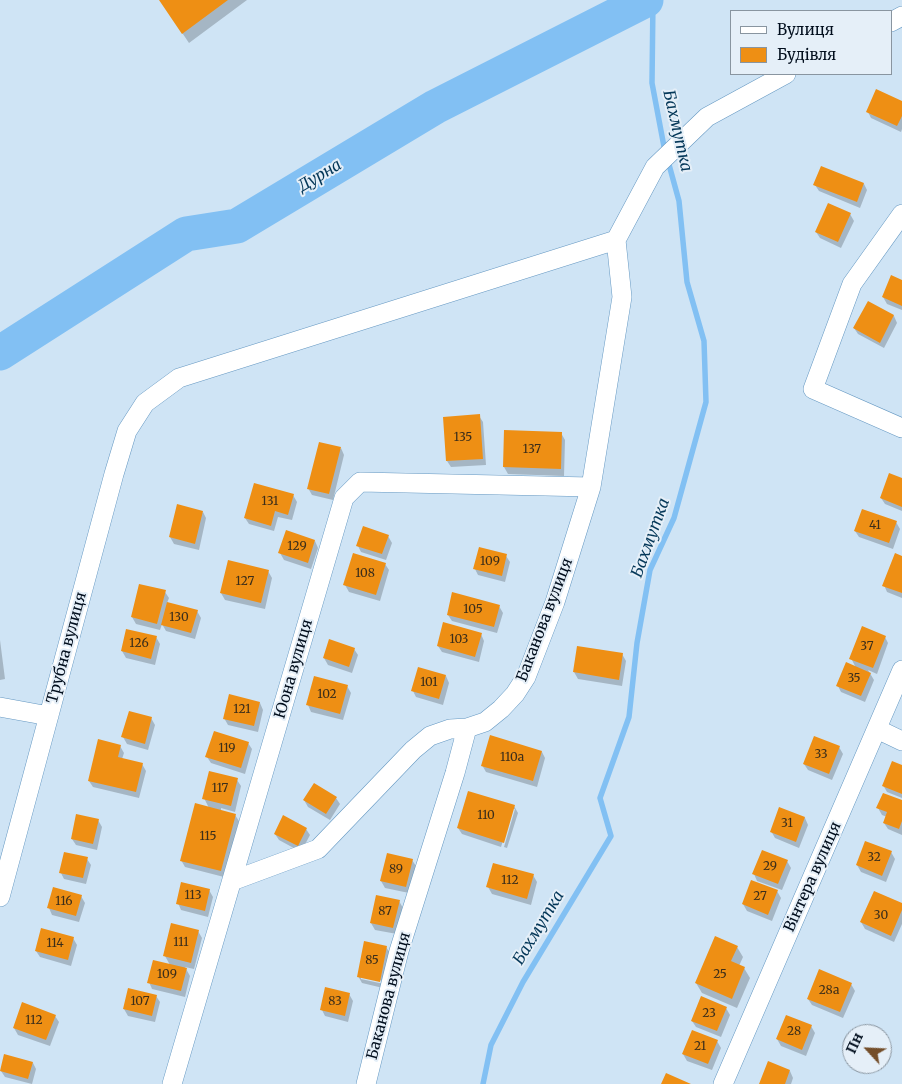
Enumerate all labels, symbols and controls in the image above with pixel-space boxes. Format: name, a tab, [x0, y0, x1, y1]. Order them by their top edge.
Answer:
legend	[730, 10, 892, 75]
text: Вулиця	[777, 20, 834, 39]
text: Будівля	[777, 45, 836, 64]
water label: Бахмутка	[658, 88, 696, 174]
water label: Дурна	[295, 156, 345, 196]
house number: 135	[454, 431, 472, 445]
house number: 137	[523, 443, 541, 457]
house number: 131	[262, 495, 278, 509]
water label: Бахмутка	[628, 496, 674, 580]
house number: 41	[869, 519, 881, 533]
house number: 129	[287, 540, 307, 554]
house number: 109	[480, 555, 500, 569]
street label: Баканова вулиця	[513, 556, 577, 684]
house number: 108	[355, 567, 375, 581]
house number: 127	[236, 575, 254, 589]
street label: Трубна вулиця	[43, 590, 91, 706]
house number: 105	[463, 603, 483, 617]
house number: 130	[169, 611, 189, 625]
street label: Юона вулиця	[271, 617, 317, 721]
house number: 103	[450, 633, 468, 647]
house number: 126	[129, 637, 149, 651]
house number: 37	[860, 640, 874, 654]
house number: 35	[847, 672, 861, 686]
house number: 101	[420, 676, 438, 690]
house number: 102	[317, 688, 337, 702]
house number: 121	[233, 703, 251, 717]
house number: 119	[218, 742, 236, 756]
house number: 33	[814, 748, 828, 762]
house number: 110а	[500, 751, 524, 765]
house number: 117	[212, 782, 228, 796]
house number: 110	[477, 809, 495, 823]
house number: 31	[781, 817, 793, 831]
street label: Вінтера вулиця	[781, 819, 845, 935]
house number: 115	[199, 830, 217, 844]
house number: 32	[867, 851, 881, 865]
house number: 29	[763, 860, 777, 874]
house number: 89	[389, 863, 403, 877]
house number: 112	[501, 874, 519, 888]
water label: Бахмутка	[509, 888, 569, 968]
house number: 113	[184, 889, 202, 903]
house number: 27	[753, 890, 767, 904]
house number: 116	[55, 895, 73, 909]
house number: 87	[378, 905, 392, 919]
house number: 30	[874, 909, 888, 923]
street label: Баканова вулиця	[363, 930, 415, 1062]
house number: 111	[173, 936, 189, 950]
house number: 114	[46, 937, 64, 951]
house number: 85	[365, 954, 379, 968]
house number: 109	[157, 968, 177, 982]
house number: 25	[713, 968, 727, 982]
house number: 28а	[819, 984, 839, 998]
house number: 107	[130, 995, 150, 1009]
house number: 83	[328, 995, 342, 1009]
house number: 23	[702, 1007, 716, 1021]
house number: 112	[25, 1014, 43, 1028]
north arrow	[842, 1024, 892, 1074]
house number: 28	[787, 1025, 801, 1039]
text: Пн	[842, 1030, 867, 1056]
house number: 21	[694, 1040, 706, 1054]

